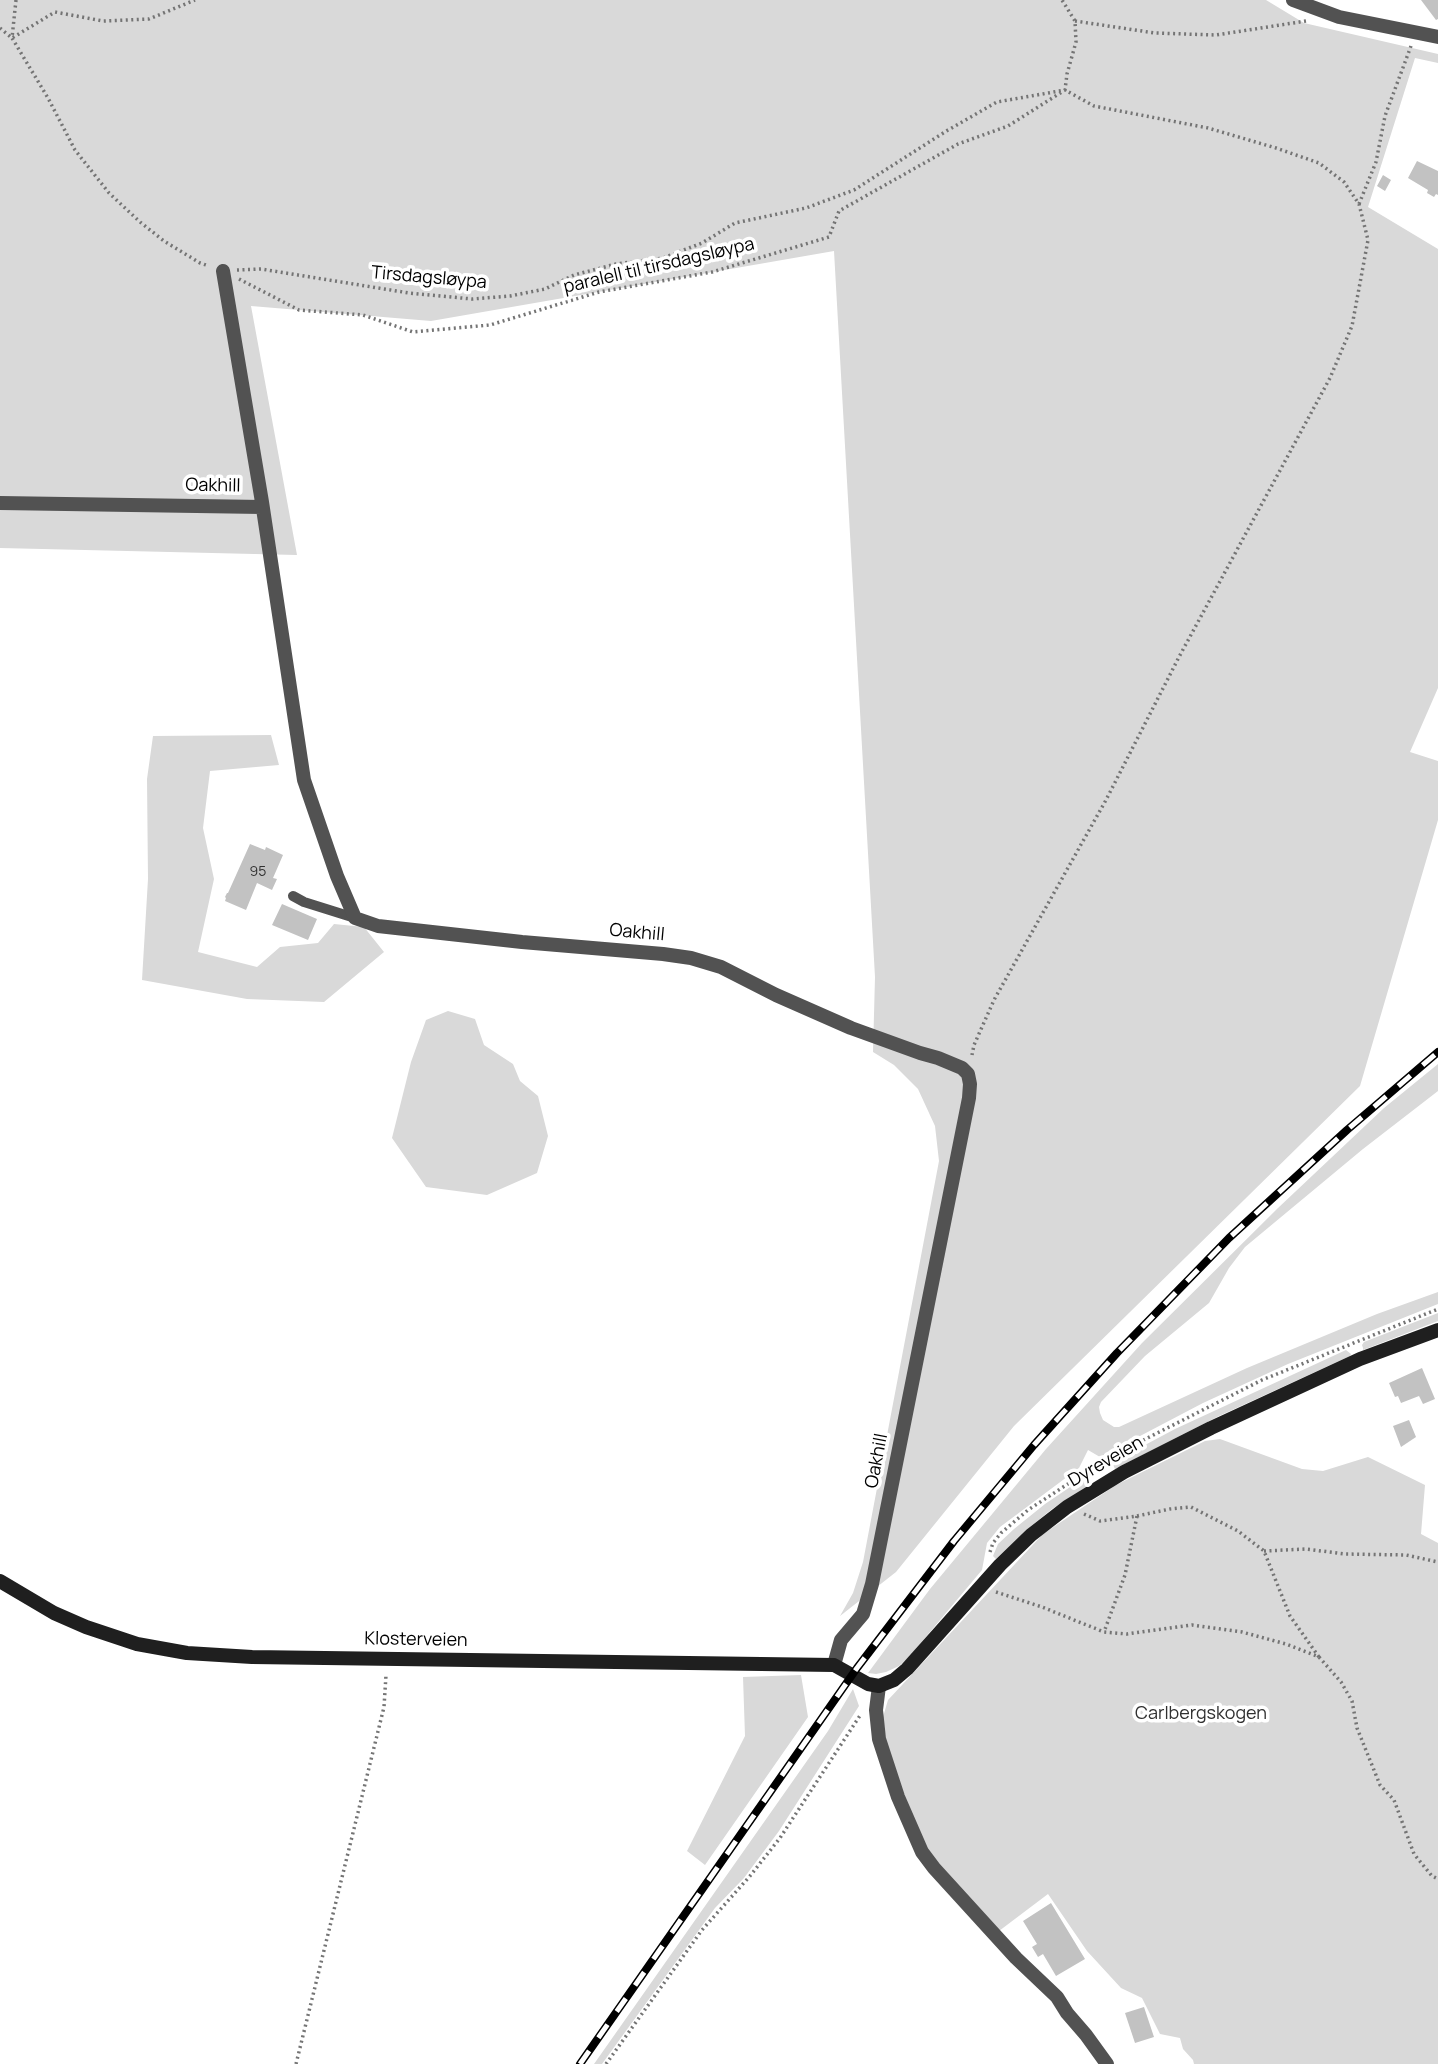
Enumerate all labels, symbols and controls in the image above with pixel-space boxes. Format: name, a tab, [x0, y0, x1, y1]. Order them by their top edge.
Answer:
street label: paralell til tirsdagsløypa	[562, 234, 756, 298]
street label: Tirsdagsløypa	[370, 262, 488, 294]
street label: Oakhill	[185, 475, 241, 497]
house number: 95	[250, 864, 266, 880]
street label: Oakhill	[609, 920, 665, 946]
street label: Oakhill	[861, 1432, 893, 1490]
street label: Dyreveien	[1065, 1432, 1147, 1492]
street label: Klosterveien	[364, 1628, 468, 1652]
park label: Carlbergskogen	[1135, 1703, 1267, 1725]

